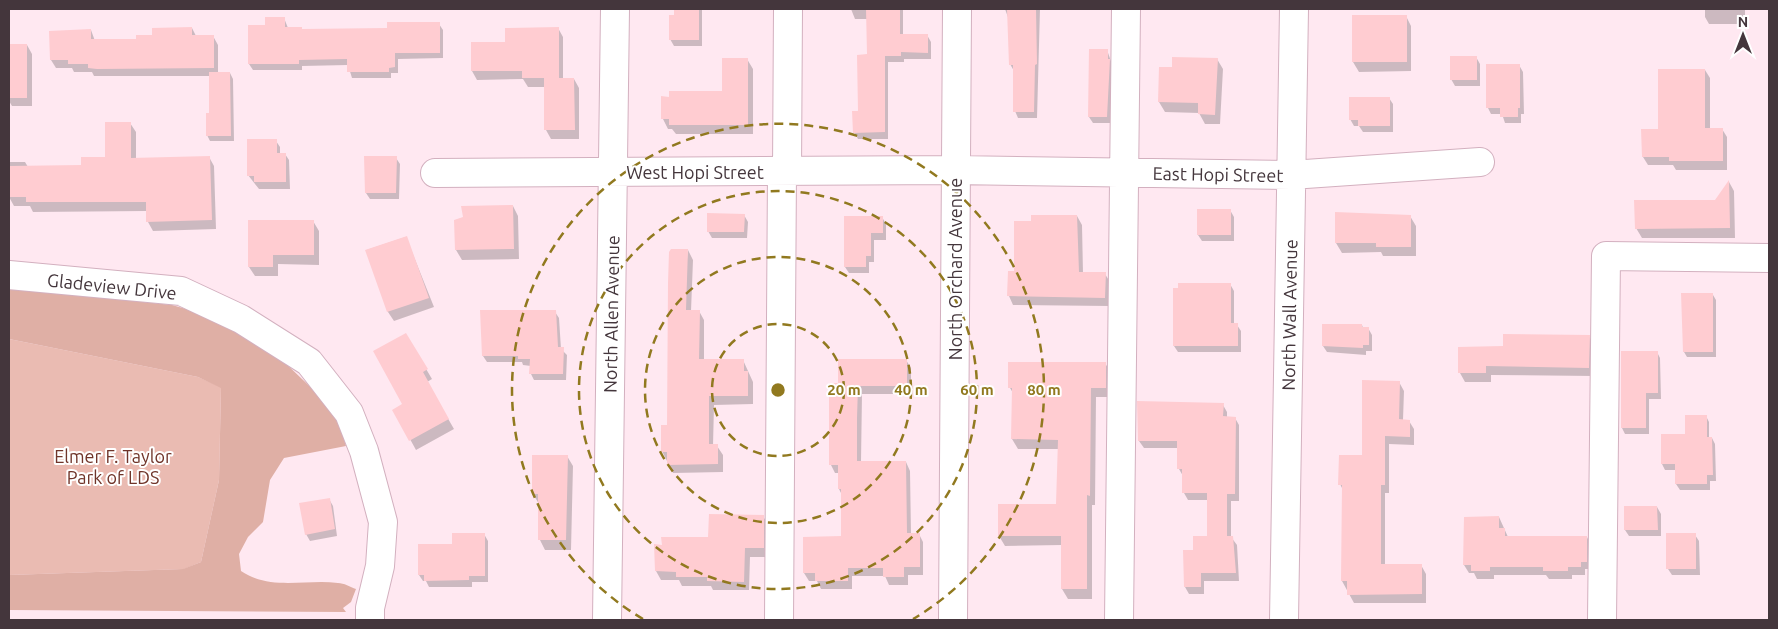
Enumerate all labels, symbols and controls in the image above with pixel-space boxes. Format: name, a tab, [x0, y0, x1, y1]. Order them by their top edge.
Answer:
north arrow	[1718, 10, 1768, 60]
text: N	[1738, 14, 1748, 30]
street label: West Hopi Street	[626, 162, 764, 182]
street label: East Hopi Street	[1152, 163, 1284, 185]
street label: North Orchard Avenue	[945, 178, 965, 360]
street label: North Allen Avenue	[600, 235, 622, 393]
street label: North Wall Avenue	[1278, 239, 1300, 391]
street label: Gladeview Drive	[46, 269, 178, 303]
centre of rings	[769, 381, 787, 399]
text: 20 m	[827, 381, 861, 398]
text: 40 m	[894, 381, 928, 398]
text: 60 m	[960, 381, 994, 398]
text: 80 m	[1027, 381, 1061, 398]
park label: Elmer F. Taylor Park of LDS	[54, 446, 172, 487]

